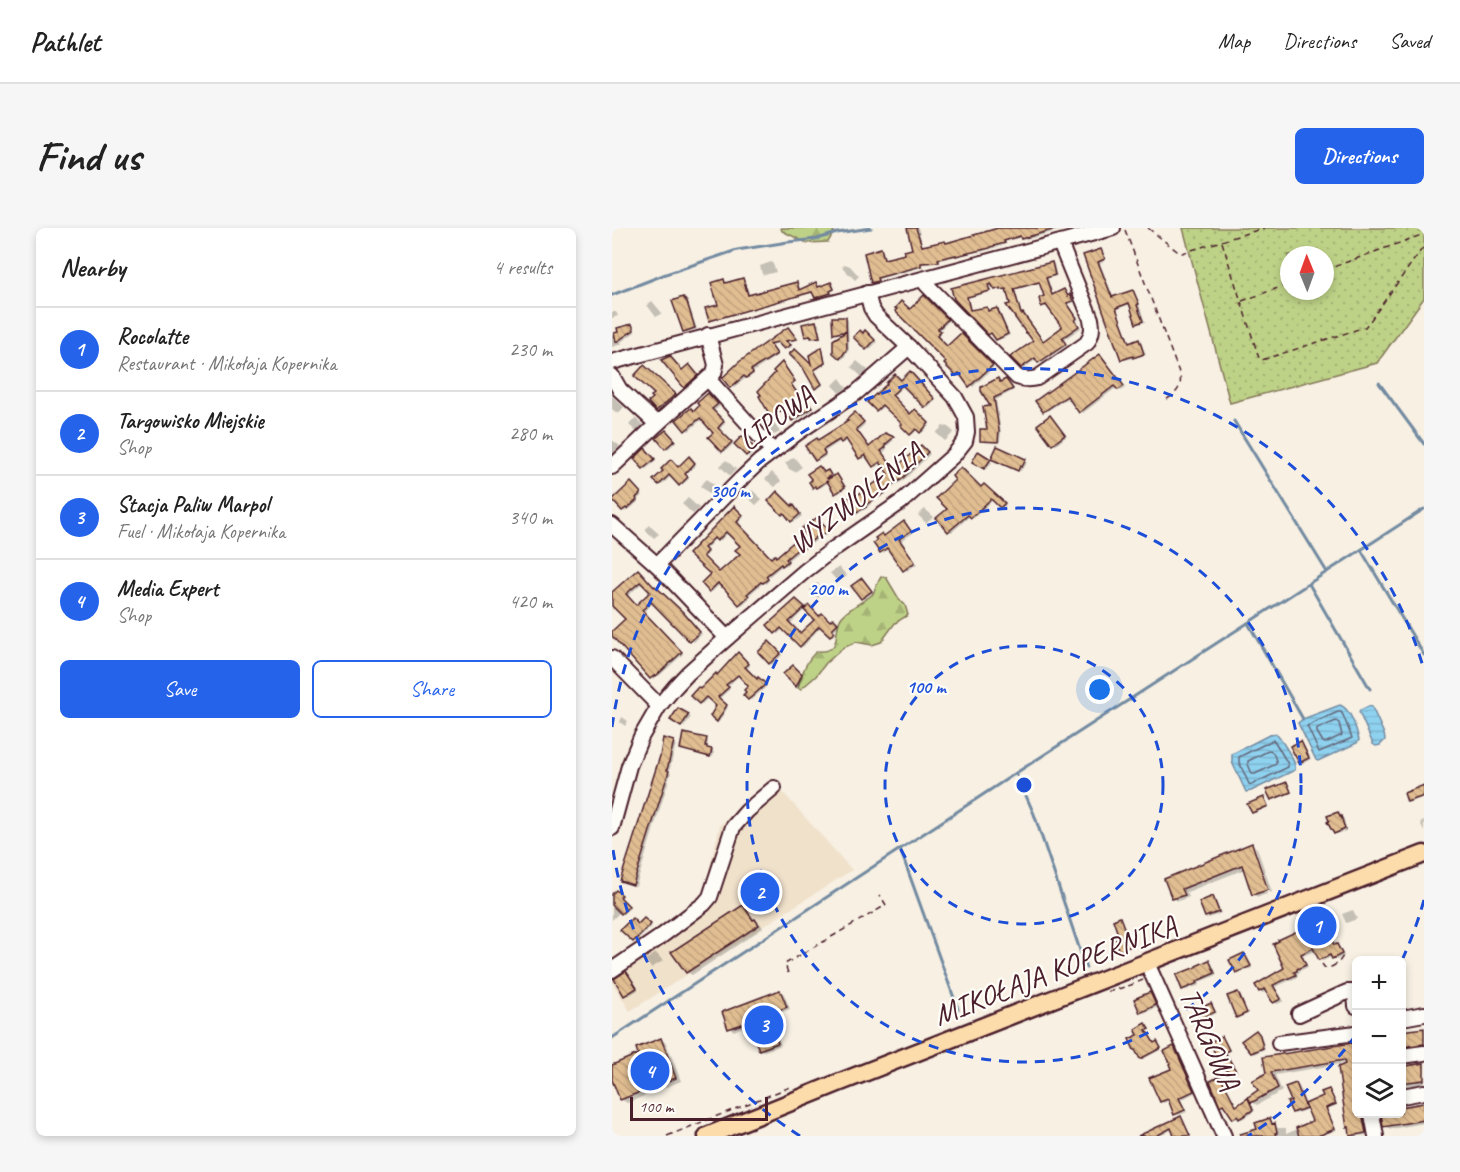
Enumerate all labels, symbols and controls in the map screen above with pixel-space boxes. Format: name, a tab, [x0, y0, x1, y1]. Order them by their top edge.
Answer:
text: Pathlet	[30, 24, 100, 59]
text: Map	[1218, 28, 1250, 54]
text: Directions	[1283, 28, 1356, 54]
text: Saved	[1389, 28, 1430, 54]
button: Directions	[1295, 128, 1424, 184]
text: Find us	[36, 130, 141, 183]
north arrow	[1280, 246, 1334, 300]
text: Nearby	[60, 251, 125, 284]
text: 4 results	[493, 255, 552, 280]
text: Rocolatte	[117, 323, 188, 351]
text: 1	[75, 337, 84, 362]
text: 230 m	[509, 337, 552, 362]
text: Restaurant · Mikołaja Kopernika	[117, 351, 336, 376]
street label: LIPOWA	[730, 376, 822, 459]
text: Targowisko Miejskie	[117, 407, 264, 435]
text: 2	[75, 421, 84, 446]
text: 280 m	[509, 421, 552, 446]
street label: WYZWOLENIA	[781, 432, 932, 562]
text: Shop	[117, 435, 151, 460]
text: 300 m	[711, 480, 751, 502]
text: Stacja Paliw Marpol	[117, 491, 269, 519]
text: 3	[75, 505, 84, 530]
text: 340 m	[509, 505, 552, 530]
text: Fuel · Mikołaja Kopernika	[117, 519, 285, 544]
text: Media Expert	[117, 575, 218, 603]
text: 200 m	[809, 578, 849, 600]
text: 4	[75, 589, 84, 614]
text: 420 m	[509, 589, 552, 614]
text: Shop	[117, 603, 151, 628]
button: Save	[60, 660, 300, 718]
button: Share	[312, 660, 552, 718]
your location	[1085, 675, 1114, 704]
text: 100 m	[907, 676, 947, 698]
centre of rings	[1014, 775, 1034, 795]
pin: 2	[740, 870, 780, 914]
pin: 1	[1298, 904, 1336, 948]
street label: MIKOŁAJA KOPERNIKA	[928, 906, 1183, 1034]
map controls	[1352, 956, 1406, 1118]
button: +	[1352, 956, 1406, 1010]
street label: TARGOWA	[1171, 982, 1250, 1097]
pin: 3	[744, 1002, 784, 1048]
button: −	[1352, 1010, 1406, 1064]
pin: 4	[630, 1048, 669, 1094]
button: layers	[1352, 1064, 1406, 1118]
scale bar	[630, 1094, 768, 1122]
text: 100 m	[639, 1097, 673, 1117]

